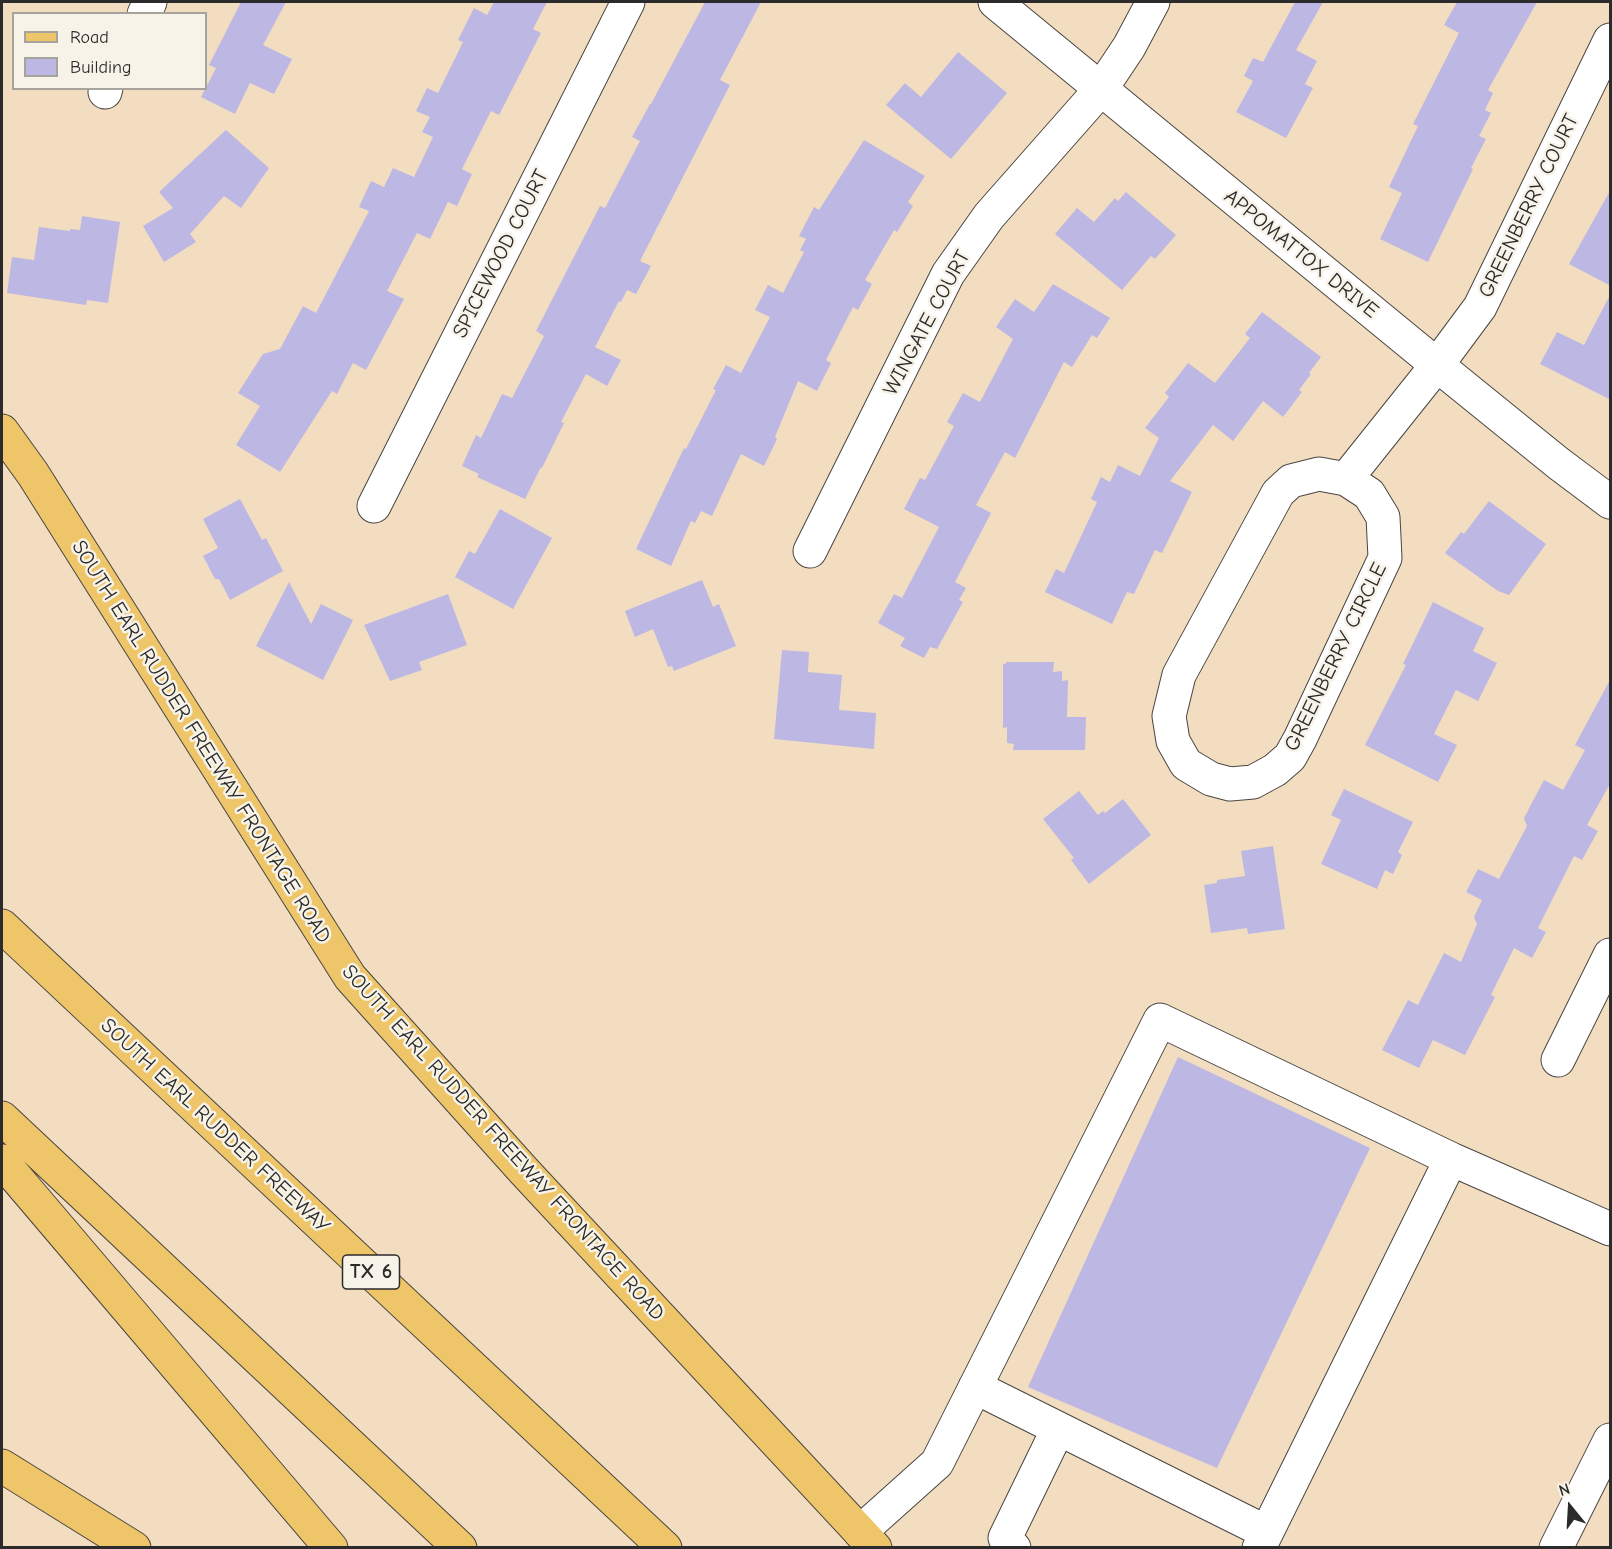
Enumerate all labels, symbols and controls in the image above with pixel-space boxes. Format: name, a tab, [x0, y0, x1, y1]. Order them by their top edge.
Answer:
legend	[12, 12, 207, 90]
text: Road	[70, 27, 109, 48]
text: Building	[70, 57, 132, 78]
street label: GREENBERRY COURT	[1474, 110, 1584, 302]
street label: SPICEWOOD COURT	[448, 166, 554, 342]
street label: APPOMATTOX DRIVE	[1219, 184, 1383, 324]
street label: WINGATE COURT	[878, 246, 976, 400]
street label: SOUTH EARL RUDDER FREEWAY FRONTAGE ROAD	[66, 536, 336, 948]
street label: GREENBERRY CIRCLE	[1279, 559, 1393, 755]
street label: SOUTH EARL RUDDER FREEWAY FRONTAGE ROAD	[336, 960, 670, 1326]
street label: SOUTH EARL RUDDER FREEWAY	[95, 1013, 335, 1239]
road number: TX 6	[342, 1255, 400, 1289]
north arrow	[1540, 1477, 1600, 1537]
text: N	[1557, 1480, 1572, 1500]

